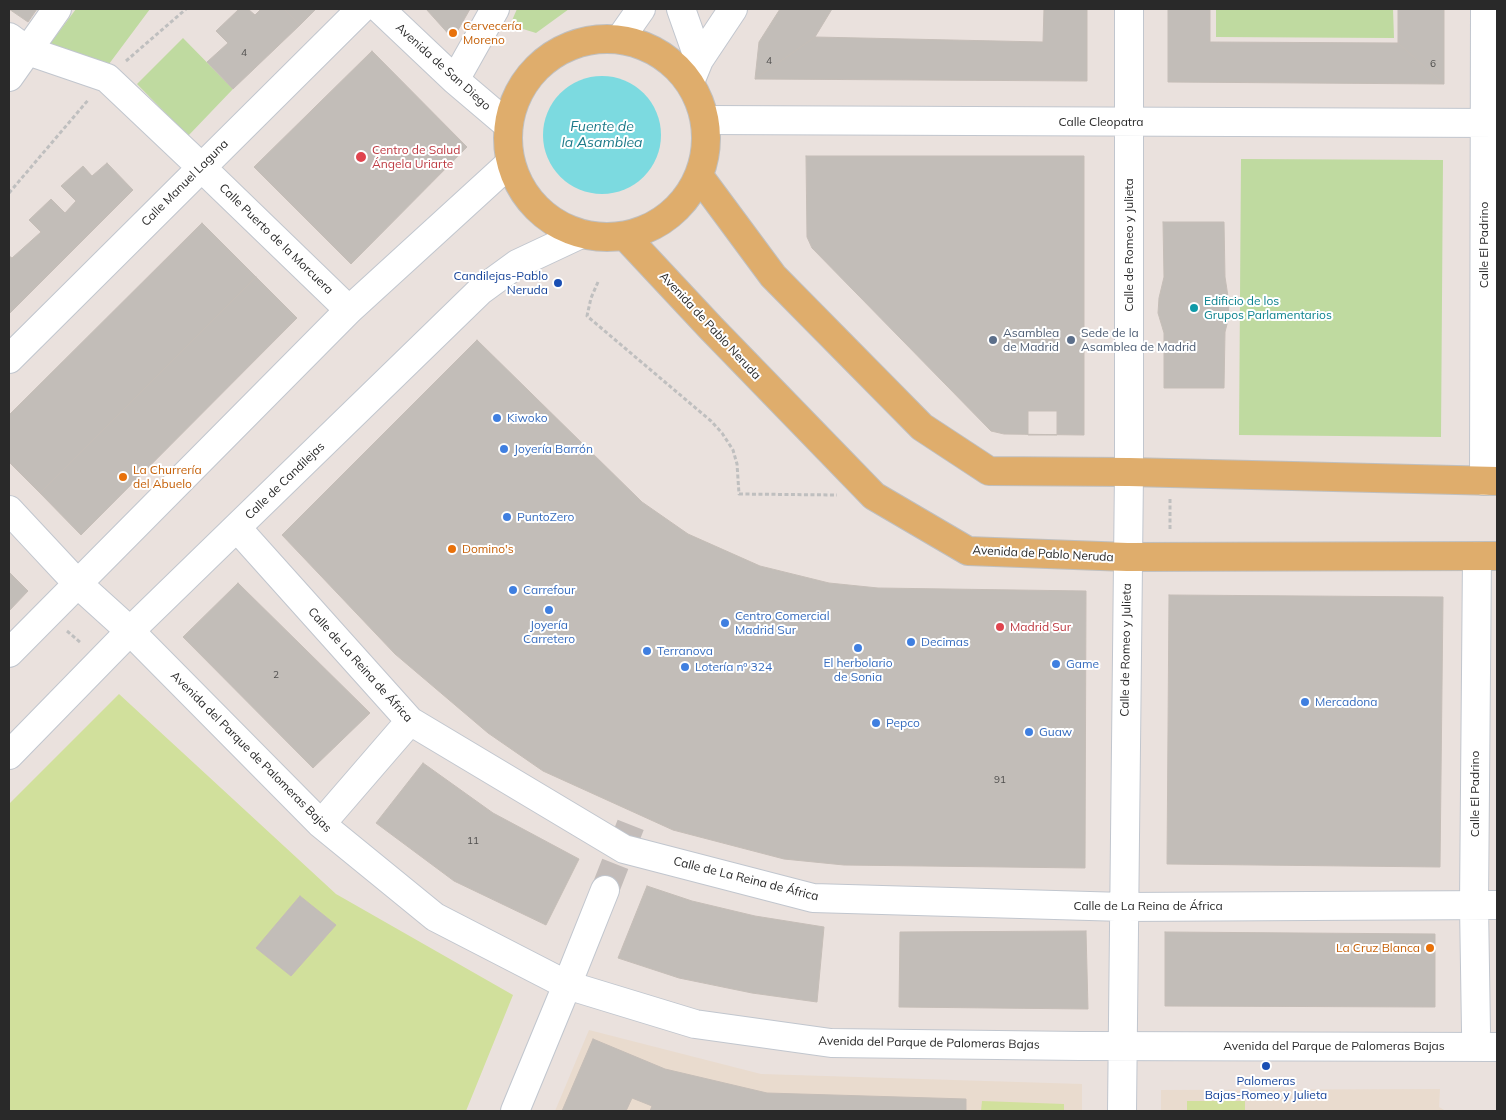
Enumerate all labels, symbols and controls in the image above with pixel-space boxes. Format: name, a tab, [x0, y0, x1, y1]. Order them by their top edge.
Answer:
place label: Cervecería Moreno	[463, 19, 522, 47]
street label: Avenida de San Diego	[393, 21, 493, 113]
marker: Cervecería Moreno	[447, 27, 459, 39]
house number: 4	[241, 47, 247, 59]
house number: 4	[766, 55, 772, 67]
house number: 6	[1430, 58, 1436, 70]
street label: Calle Cleopatra	[1058, 115, 1144, 129]
water label: Fuente de la Asamblea	[562, 119, 642, 152]
street label: Calle Manuel Laguna	[139, 137, 231, 229]
place label: Centro de Salud Ángela Uriarte	[372, 143, 460, 171]
marker: Centro de Salud Ángela Uriarte	[354, 150, 368, 164]
street label: Calle de Romeo y Julieta	[1122, 178, 1136, 312]
street label: Calle Puerto de la Morcuera	[216, 181, 336, 297]
street label: Calle El Padrino	[1477, 202, 1491, 288]
place label: Candilejas-Pablo Neruda	[454, 269, 548, 297]
street label: Avenida de Pablo Neruda	[656, 269, 764, 383]
marker: Candilejas-Pablo Neruda	[552, 277, 564, 289]
place label: Edificio de los Grupos Parlamentarios	[1204, 294, 1332, 322]
marker: Edificio de los Grupos Parlamentarios	[1188, 302, 1200, 314]
place label: Asamblea de Madrid	[1003, 326, 1059, 354]
place label: Sede de la Asamblea de Madrid	[1081, 326, 1196, 354]
marker: Asamblea de Madrid	[987, 334, 999, 346]
marker: Sede de la Asamblea de Madrid	[1065, 334, 1077, 346]
place label: Kiwoko	[507, 411, 548, 425]
marker: Kiwoko	[491, 412, 503, 424]
street label: Calle de Candilejas	[242, 439, 328, 523]
place label: Joyería Barrón	[514, 442, 593, 456]
marker: Joyería Barrón	[498, 443, 510, 455]
place label: La Churrería del Abuelo	[133, 463, 202, 491]
marker: La Churrería del Abuelo	[117, 471, 129, 483]
place label: PuntoZero	[517, 510, 574, 524]
marker: PuntoZero	[501, 511, 513, 523]
place label: Domino's	[462, 542, 514, 556]
marker: Domino's	[446, 543, 458, 555]
street label: Avenida de Pablo Neruda	[972, 543, 1114, 565]
place label: Carrefour	[523, 583, 575, 597]
street label: Calle de Romeo y Julieta	[1118, 583, 1134, 717]
marker: Carrefour	[507, 584, 519, 596]
marker: Joyería Carretero	[543, 604, 555, 616]
street label: Calle de La Reina de África	[305, 605, 415, 725]
place label: Centro Comercial Madrid Sur	[735, 609, 830, 637]
marker: Centro Comercial Madrid Sur	[719, 617, 731, 629]
place label: Joyería Carretero	[523, 618, 575, 646]
place label: Madrid Sur	[1010, 620, 1071, 634]
marker: Madrid Sur	[994, 621, 1006, 633]
place label: Decimas	[921, 635, 969, 649]
marker: Decimas	[905, 636, 917, 648]
marker: El herbolario de Sonia	[852, 642, 864, 654]
place label: Terranova	[657, 644, 713, 658]
marker: Terranova	[641, 645, 653, 657]
place label: El herbolario de Sonia	[823, 656, 893, 684]
place label: Game	[1066, 657, 1099, 671]
marker: Game	[1050, 658, 1062, 670]
place label: Lotería nº 324	[695, 660, 772, 674]
marker: Lotería nº 324	[679, 661, 691, 673]
street label: Avenida del Parque de Palomeras Bajas	[168, 669, 334, 835]
house number: 2	[273, 669, 279, 681]
place label: Mercadona	[1315, 695, 1377, 709]
marker: Mercadona	[1299, 696, 1311, 708]
place label: Pepco	[886, 716, 920, 730]
marker: Pepco	[870, 717, 882, 729]
place label: Guaw	[1039, 725, 1072, 739]
marker: Guaw	[1023, 726, 1035, 738]
street label: Calle El Padrino	[1468, 751, 1482, 837]
house number: 91	[994, 774, 1006, 786]
house number: 11	[467, 835, 479, 847]
street label: Calle de La Reina de África	[672, 854, 820, 904]
street label: Calle de La Reina de África	[1073, 899, 1223, 913]
place label: La Cruz Blanca	[1336, 941, 1420, 955]
marker: La Cruz Blanca	[1424, 942, 1436, 954]
street label: Avenida del Parque de Palomeras Bajas	[818, 1034, 1040, 1052]
street label: Avenida del Parque de Palomeras Bajas	[1223, 1039, 1445, 1053]
marker: Palomeras Bajas-Romeo y Julieta	[1260, 1060, 1272, 1072]
place label: Palomeras Bajas-Romeo y Julieta	[1205, 1074, 1327, 1102]

